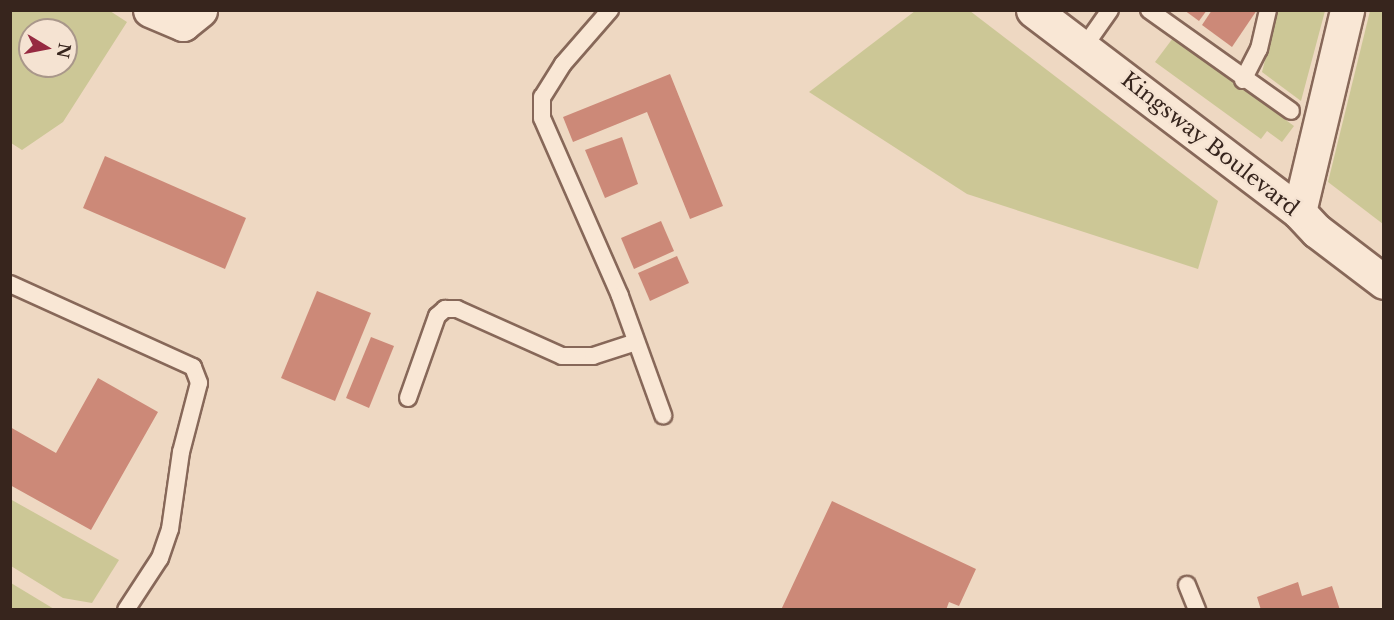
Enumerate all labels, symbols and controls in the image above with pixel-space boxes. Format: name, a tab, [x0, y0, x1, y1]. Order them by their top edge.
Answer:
north arrow	[18, 18, 78, 78]
text: N	[53, 42, 75, 60]
street label: Kingsway Boulevard	[1116, 67, 1304, 221]

